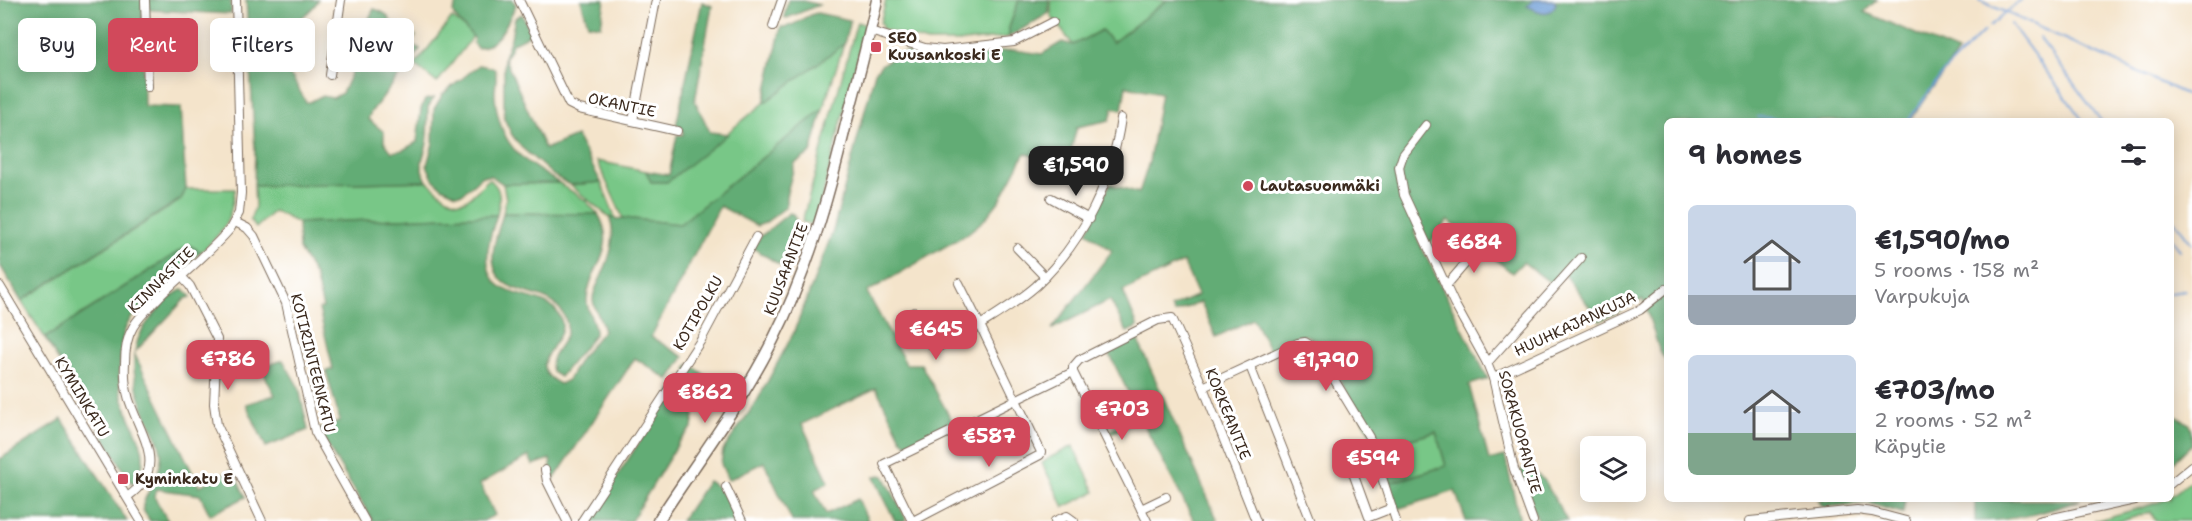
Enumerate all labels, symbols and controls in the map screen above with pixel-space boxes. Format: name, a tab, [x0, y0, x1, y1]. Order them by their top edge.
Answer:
chip: Buy	[18, 18, 96, 72]
chip: Rent	[108, 18, 198, 72]
chip: Filters	[210, 18, 315, 72]
chip: New	[327, 18, 414, 72]
place label: SEO Kuusankoski E	[888, 28, 1001, 65]
marker: SEO Kuusankoski E	[869, 40, 883, 54]
street label: OKANTIE	[586, 88, 658, 122]
text: 9 homes	[1688, 137, 1802, 172]
icon: filters	[2117, 138, 2150, 171]
pin: €1,590	[1027, 146, 1125, 197]
text: €1,590	[1043, 152, 1109, 178]
place label: Lautasuonmäki	[1260, 176, 1380, 196]
marker: Lautasuonmäki	[1241, 179, 1255, 193]
street label: KUUSAANTIE	[759, 220, 813, 318]
text: €1,590/mo	[1874, 222, 2010, 257]
pin: €684	[1438, 223, 1510, 274]
text: €684	[1446, 229, 1502, 255]
icon: home	[1736, 229, 1808, 301]
street label: KINNASTIE	[123, 242, 199, 318]
text: 5 rooms · 158 m²	[1874, 257, 2039, 283]
street label: KOTIPOLKU	[669, 272, 727, 354]
text: Varpukuja	[1874, 283, 1970, 309]
street label: HUUHKAJANKUJA	[1511, 287, 1639, 361]
street label: KOTIRINTEENKATU	[286, 291, 340, 435]
pin: €645	[900, 310, 972, 361]
text: €645	[909, 316, 963, 342]
pin: €786	[192, 340, 264, 391]
pin: €1,790	[1277, 341, 1375, 392]
text: €786	[200, 346, 256, 372]
text: €1,790	[1293, 347, 1359, 373]
street label: KYMINKATU	[50, 353, 114, 441]
street label: KORKEANTIE	[1201, 365, 1255, 463]
street label: SORAKUOPANTIE	[1494, 368, 1546, 496]
text: €703/mo	[1874, 372, 1995, 407]
pin: €862	[669, 373, 741, 424]
text: €862	[677, 379, 733, 405]
icon: home	[1736, 379, 1808, 451]
pin: €703	[1086, 390, 1158, 441]
text: €703	[1095, 396, 1149, 422]
text: 2 rooms · 52 m²	[1874, 407, 2032, 433]
pin: €587	[953, 417, 1025, 468]
text: €587	[962, 423, 1016, 449]
text: Käpytie	[1874, 433, 1946, 459]
map controls	[1580, 436, 1646, 502]
button: layers	[1580, 436, 1646, 502]
pin: €594	[1337, 439, 1409, 490]
text: €594	[1346, 445, 1400, 471]
place label: Kyminkatu E	[135, 469, 233, 489]
marker: Kyminkatu E	[116, 472, 130, 486]

